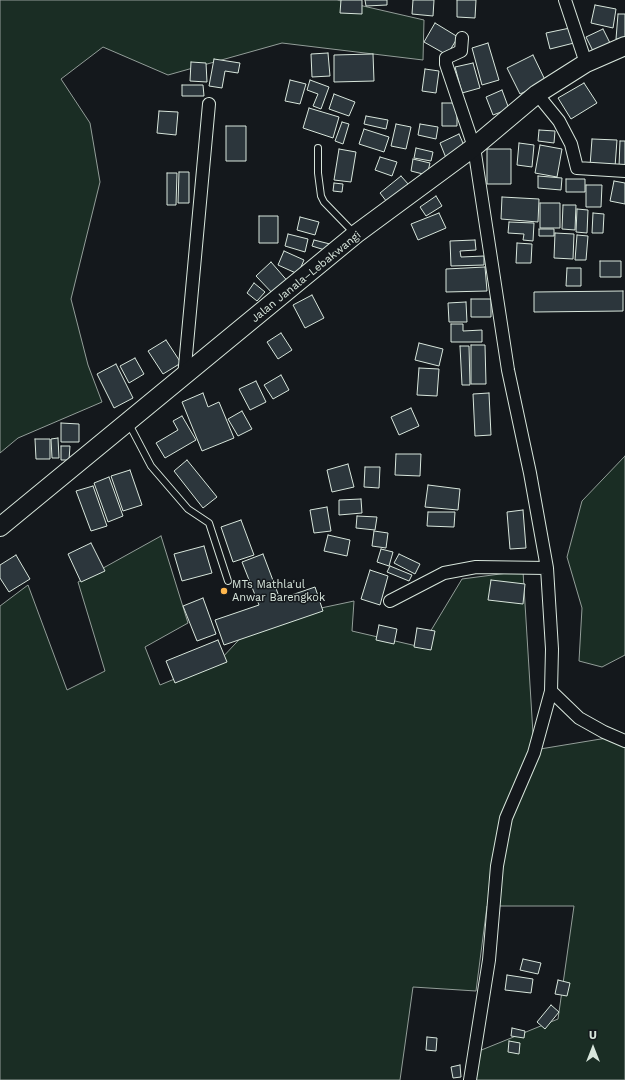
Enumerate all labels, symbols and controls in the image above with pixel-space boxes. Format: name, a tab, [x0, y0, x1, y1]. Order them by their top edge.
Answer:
street label: Jalan Janala–Lebakwangi	[248, 229, 364, 325]
place label: MTs Mathla'ul Anwar Barengkok	[232, 578, 325, 604]
marker: MTs Mathla'ul Anwar Barengkok	[219, 586, 229, 596]
north arrow	[573, 1028, 613, 1068]
text: U	[589, 1029, 597, 1042]

